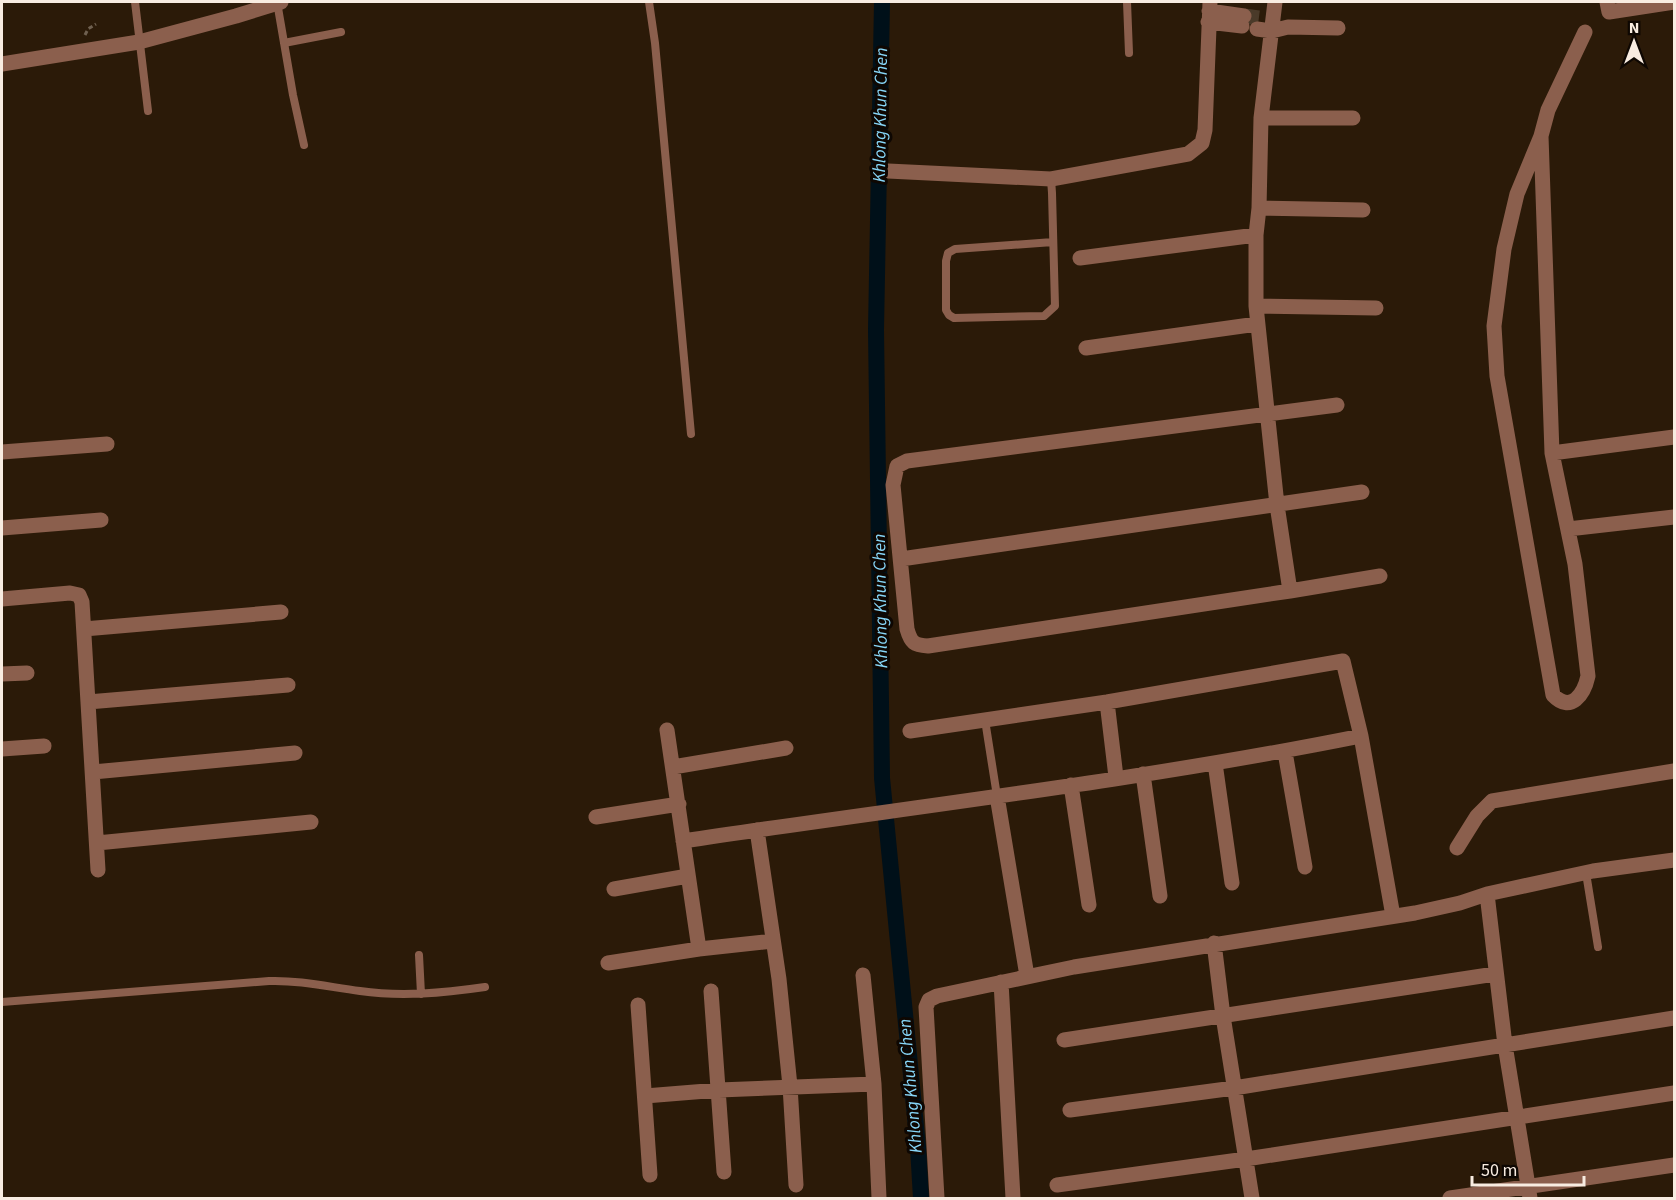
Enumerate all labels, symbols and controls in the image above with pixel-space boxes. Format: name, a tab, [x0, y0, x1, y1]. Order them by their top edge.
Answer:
north arrow	[1604, 12, 1664, 72]
text: N	[1629, 17, 1639, 39]
water label: Khlong Khun Chen	[867, 47, 894, 183]
water label: Khlong Khun Chen	[867, 533, 894, 669]
water label: Khlong Khun Chen	[892, 1018, 929, 1154]
scale bar	[1472, 1149, 1584, 1187]
text: 50 m	[1481, 1158, 1517, 1183]

